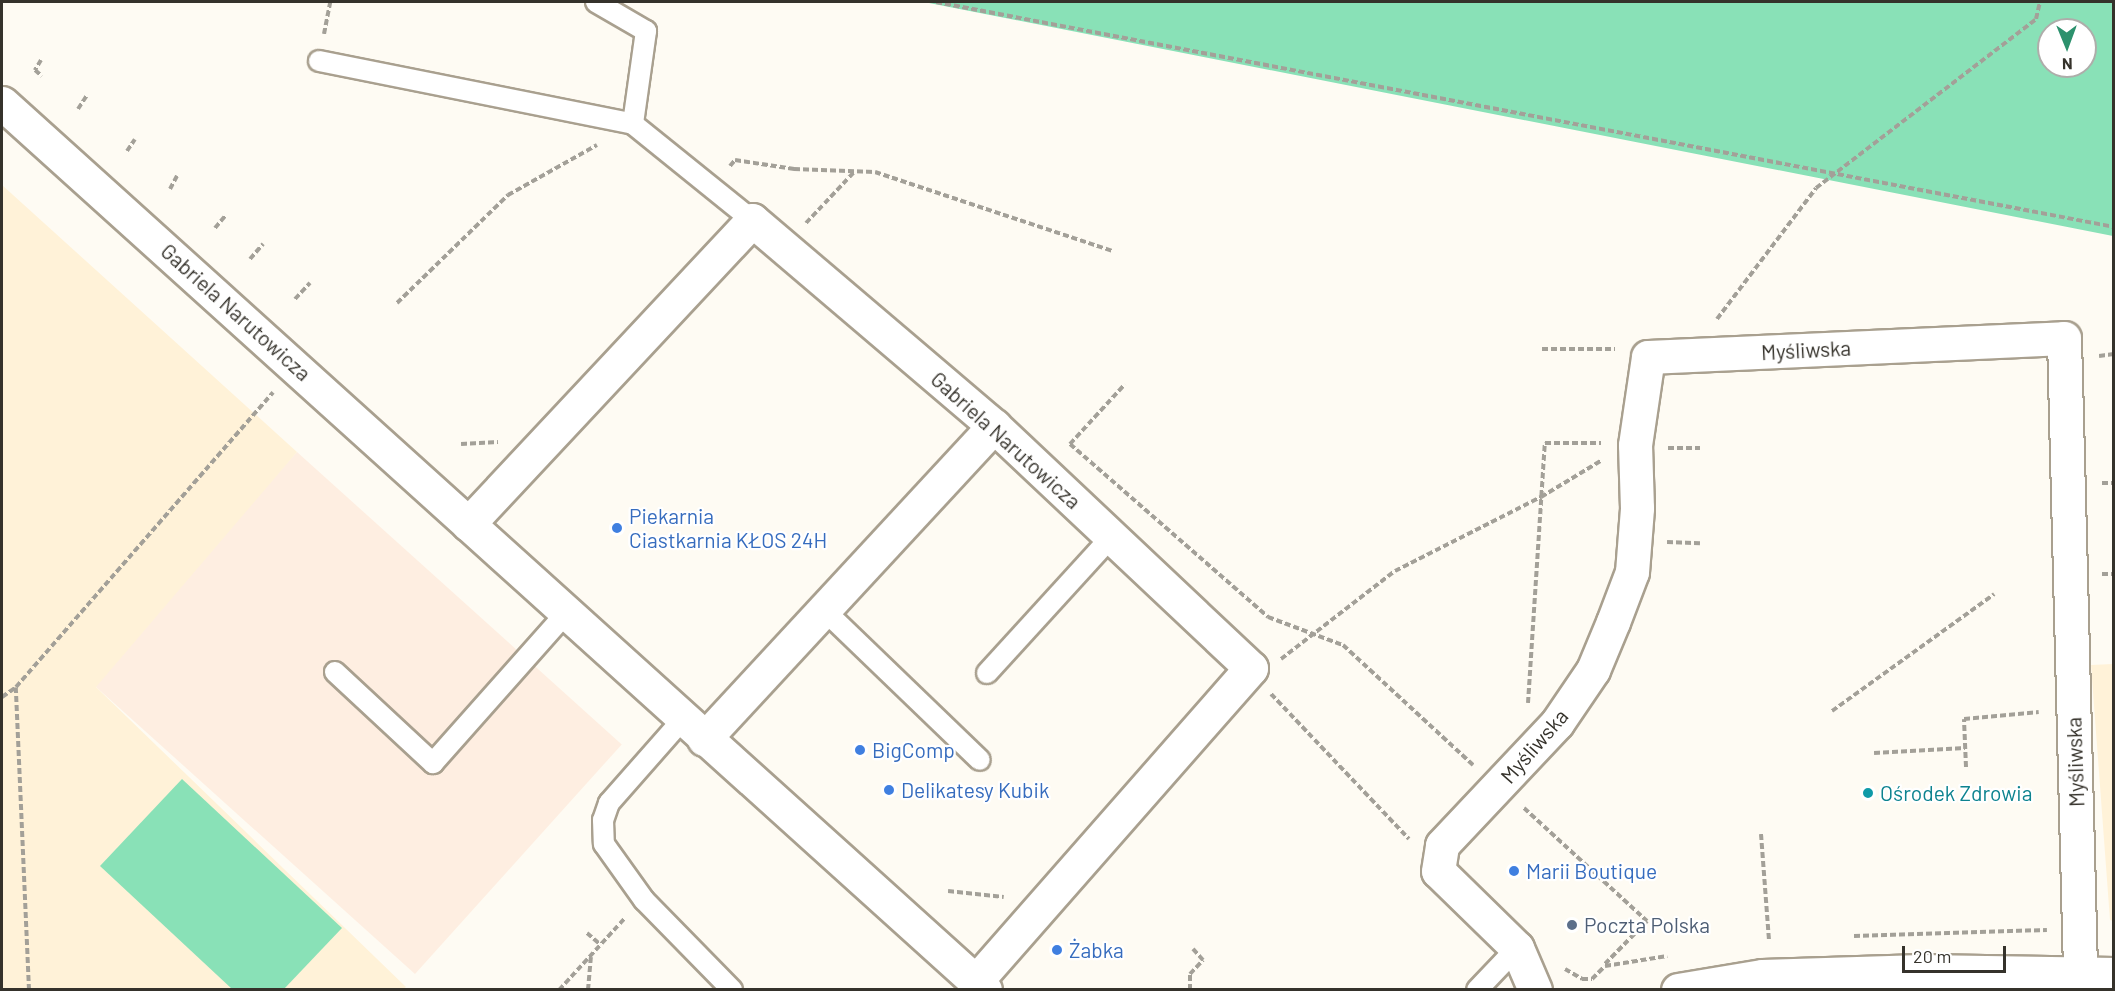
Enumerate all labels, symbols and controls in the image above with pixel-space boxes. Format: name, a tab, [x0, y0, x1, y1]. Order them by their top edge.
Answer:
north arrow	[2037, 18, 2097, 78]
text: N	[2062, 55, 2073, 74]
street label: Gabriela Narutowicza	[156, 238, 316, 386]
street label: Myśliwska	[1760, 335, 1852, 365]
street label: Gabriela Narutowicza	[926, 366, 1086, 514]
place label: Piekarnia Ciastkarnia KŁOS 24H	[629, 503, 827, 553]
marker: Piekarnia Ciastkarnia KŁOS 24H	[610, 521, 624, 535]
street label: Myśliwska	[1495, 704, 1573, 788]
street label: Myśliwska	[2061, 717, 2089, 807]
place label: BigComp	[872, 737, 955, 763]
marker: BigComp	[853, 743, 867, 757]
place label: Delikatesy Kubik	[901, 777, 1049, 803]
place label: Ośrodek Zdrowia	[1880, 780, 2032, 806]
marker: Delikatesy Kubik	[882, 783, 896, 797]
marker: Ośrodek Zdrowia	[1861, 786, 1875, 800]
place label: Marii Boutique	[1526, 858, 1657, 884]
marker: Marii Boutique	[1507, 864, 1521, 878]
place label: Poczta Polska	[1584, 912, 1710, 938]
marker: Poczta Polska	[1565, 918, 1579, 932]
scale bar	[1905, 934, 2008, 972]
place label: Żabka	[1069, 937, 1124, 963]
marker: Żabka	[1050, 943, 1064, 957]
text: 20 m	[1913, 945, 1951, 967]

